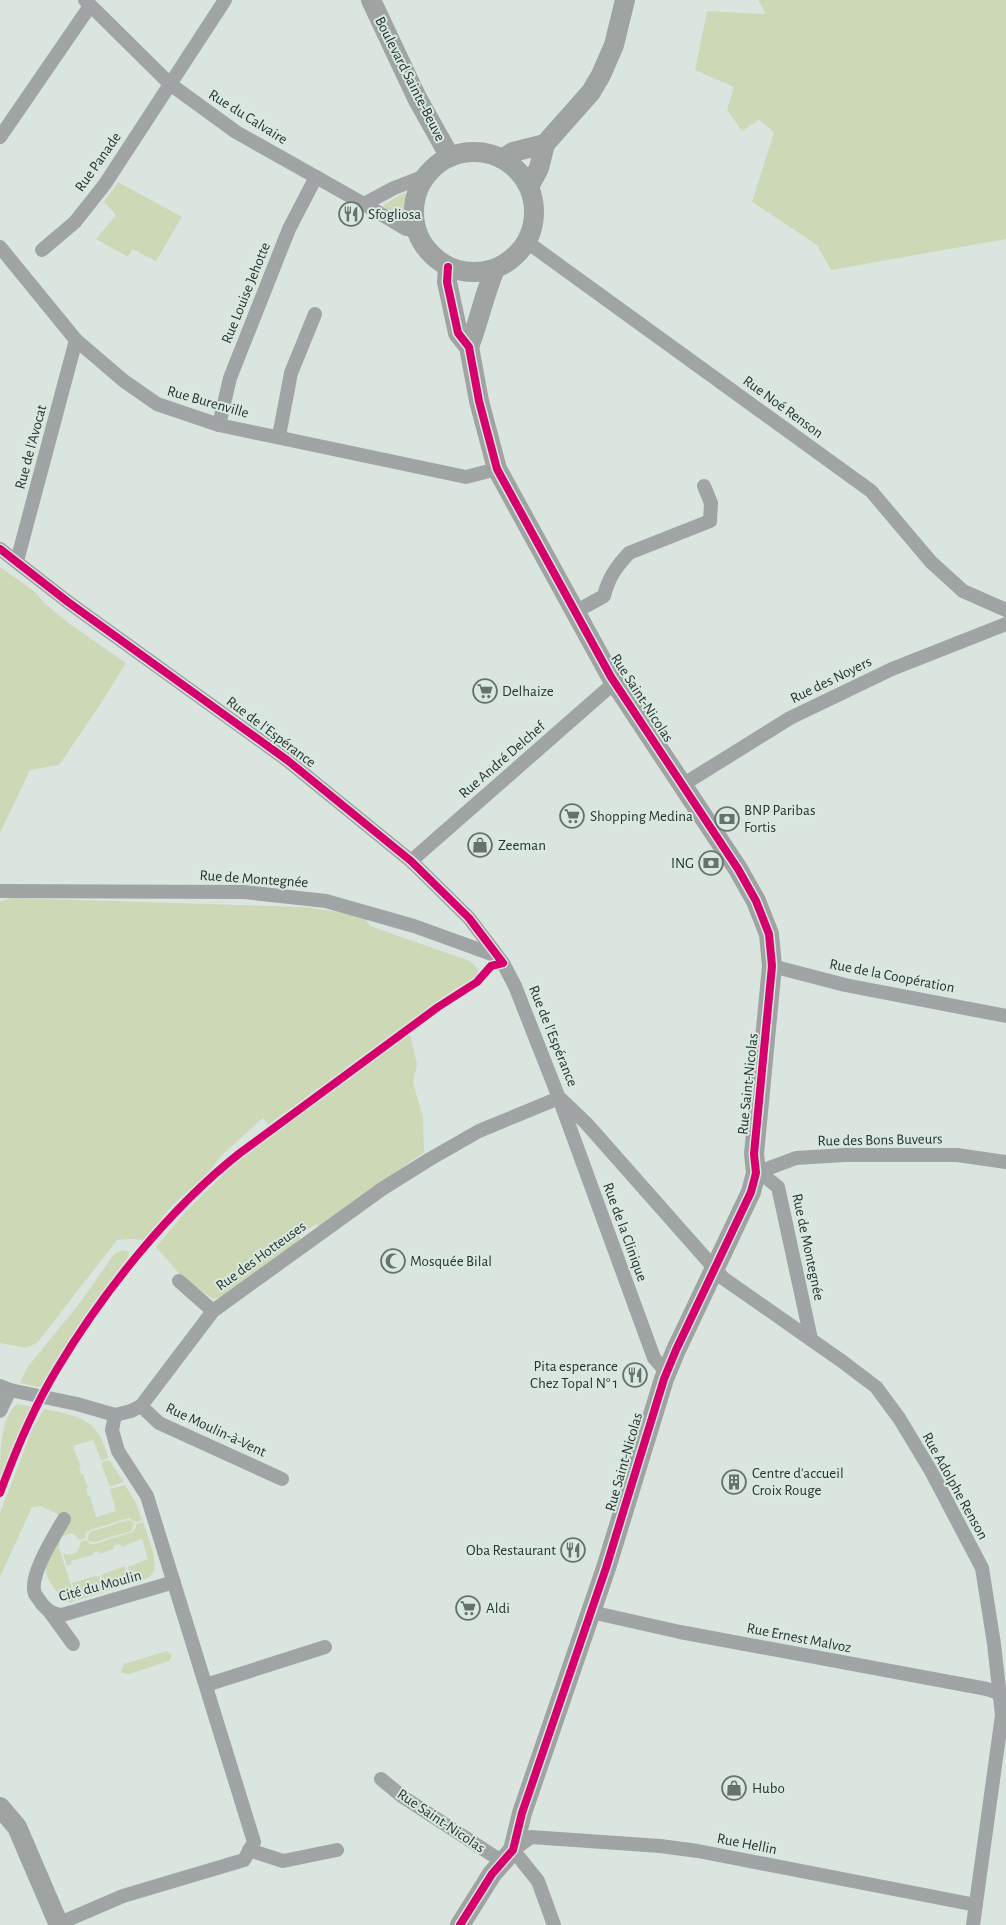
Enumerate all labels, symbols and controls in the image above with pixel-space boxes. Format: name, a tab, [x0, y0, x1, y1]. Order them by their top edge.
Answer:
street label: Boulevard Sainte-Beuve	[372, 14, 448, 144]
street label: Rue du Calvaire	[206, 87, 290, 147]
street label: Rue Panade	[72, 130, 124, 194]
restaurant icon: Sfogliosa	[338, 201, 364, 227]
place label: Sfogliosa	[368, 207, 421, 222]
street label: Rue Louise Jehotte	[219, 240, 273, 346]
street label: Rue Noé Renson	[740, 373, 826, 441]
street label: Rue Burenville	[166, 383, 251, 421]
street label: Rue de l'Avocat	[13, 403, 50, 491]
street label: Rue Saint-Nicolas	[608, 651, 676, 745]
street label: Rue des Noyers	[788, 654, 874, 706]
supermarket icon: Delhaize	[472, 678, 498, 704]
place label: Delhaize	[502, 684, 554, 699]
street label: Rue de l'Espérance	[223, 694, 319, 770]
street label: Rue André Delchef	[456, 718, 549, 801]
supermarket icon: Shopping Medina	[559, 803, 585, 829]
place label: BNP Paribas Fortis	[744, 803, 815, 835]
bank icon: BNP Paribas Fortis	[714, 806, 740, 832]
place label: Shopping Medina	[590, 809, 693, 824]
shop icon: Zeeman	[467, 832, 493, 858]
place label: Zeeman	[498, 838, 546, 853]
bank icon: ING	[698, 850, 724, 876]
place label: ING	[671, 856, 694, 871]
street label: Rue de Montegnée	[199, 868, 309, 890]
street label: Rue de la Coopération	[828, 957, 956, 995]
street label: Rue de l'Espérance	[526, 983, 580, 1089]
street label: Rue Saint-Nicolas	[735, 1032, 761, 1136]
street label: Rue des Bons Buveurs	[817, 1131, 943, 1149]
street label: Rue de la Clinique	[600, 1181, 650, 1284]
street label: Rue de Montegnée	[789, 1192, 827, 1302]
street label: Rue des Hotteuses	[213, 1218, 309, 1294]
mosque icon: Mosquée Bilal	[380, 1248, 406, 1274]
place label: Mosquée Bilal	[410, 1254, 492, 1269]
place label: Pita esperance Chez Topal N° 1	[530, 1359, 618, 1391]
restaurant icon: Pita esperance Chez Topal N° 1	[622, 1362, 648, 1388]
street label: Rue Moulin-à-Vent	[164, 1400, 269, 1460]
street label: Rue Saint-Nicolas	[603, 1411, 645, 1513]
street label: Rue Adolphe Renson	[919, 1430, 991, 1542]
place label: Centre d'accueil Croix Rouge	[752, 1466, 844, 1498]
building icon: Centre d'accueil Croix Rouge	[721, 1469, 747, 1495]
restaurant icon: Oba Restaurant	[560, 1537, 586, 1563]
place label: Oba Restaurant	[466, 1543, 556, 1558]
street label: Cité du Moulin	[57, 1568, 143, 1604]
supermarket icon: Aldi	[455, 1595, 481, 1621]
place label: Aldi	[486, 1601, 510, 1616]
street label: Rue Ernest Malvoz	[745, 1621, 853, 1655]
shop icon: Hubo	[721, 1775, 747, 1801]
place label: Hubo	[752, 1781, 785, 1796]
street label: Rue Saint-Nicolas	[394, 1786, 488, 1856]
street label: Rue Hellin	[716, 1831, 778, 1857]

